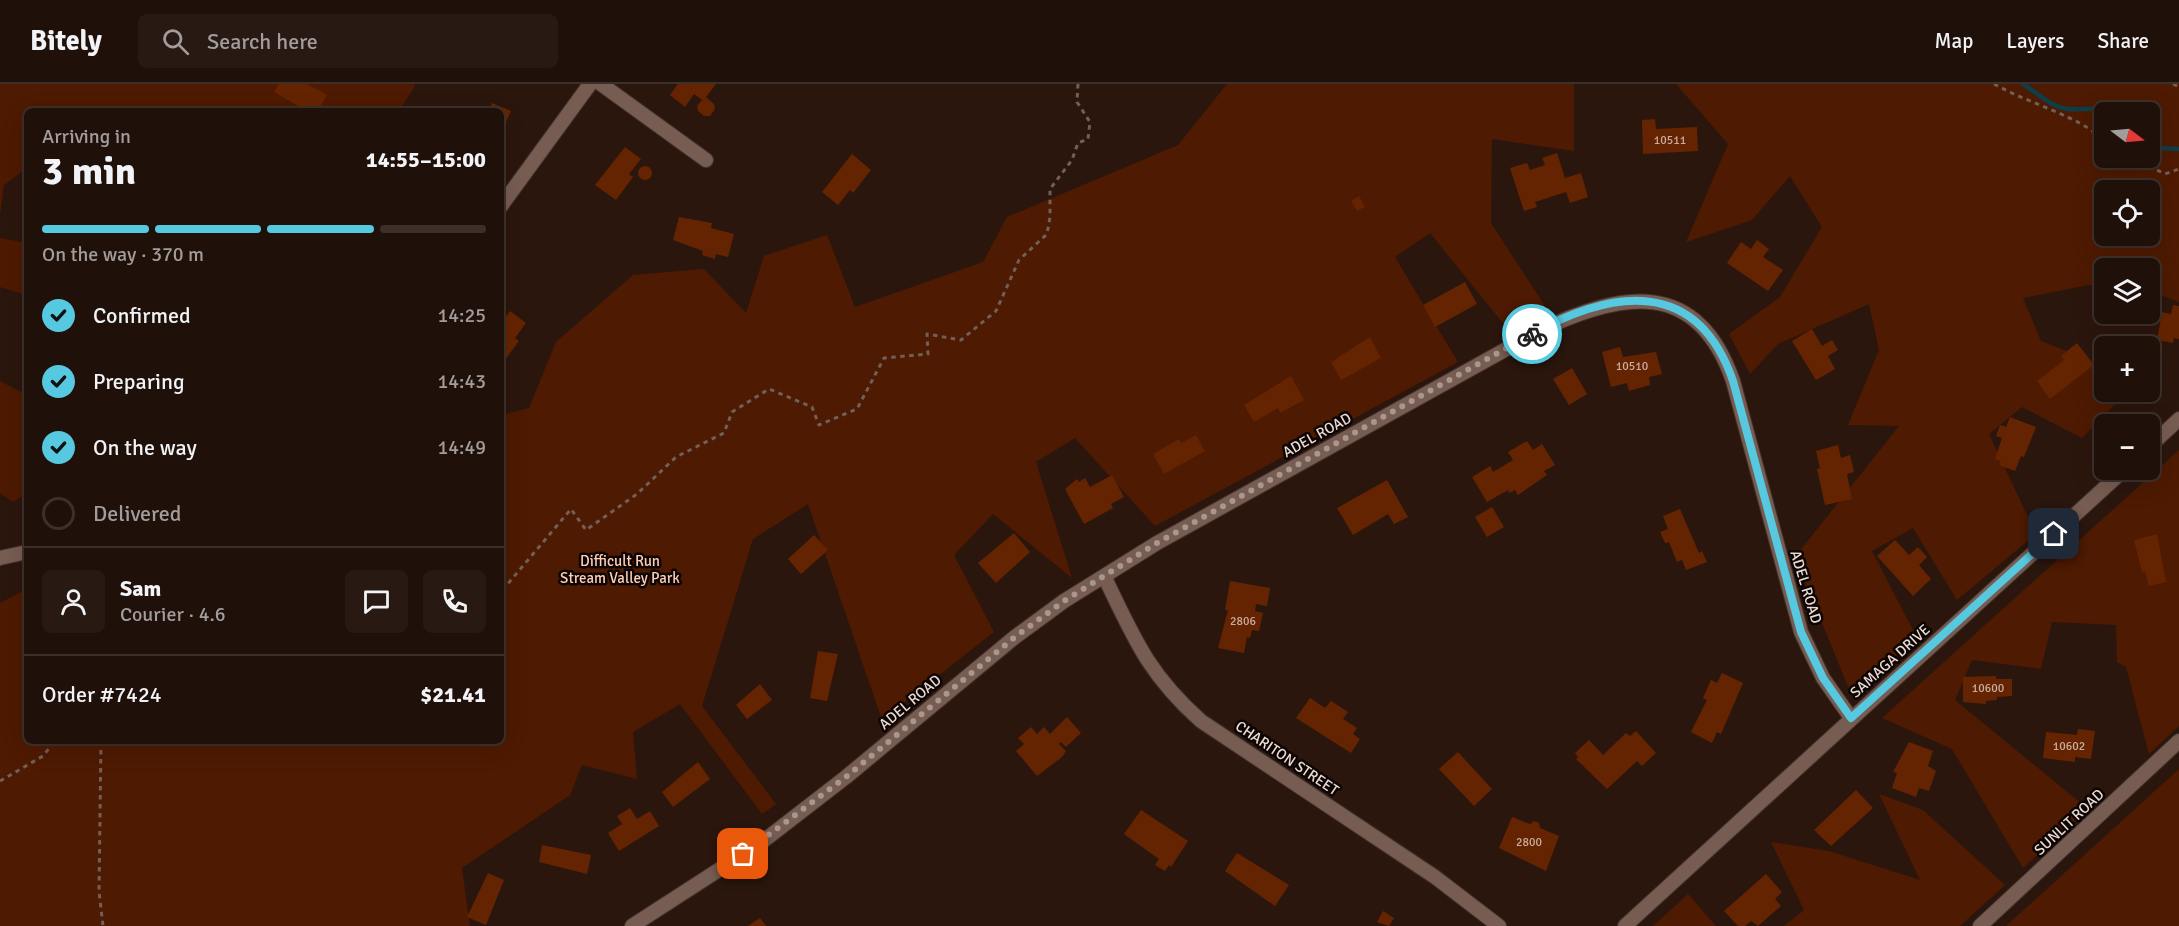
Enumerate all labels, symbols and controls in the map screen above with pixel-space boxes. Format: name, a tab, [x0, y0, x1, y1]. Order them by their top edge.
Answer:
search box	[138, 14, 558, 68]
text: Bitely	[30, 24, 102, 58]
icon: search	[159, 25, 192, 58]
text: Search here	[207, 28, 318, 55]
text: Map	[1935, 28, 1973, 54]
text: Layers	[2006, 28, 2064, 54]
text: Share	[2097, 28, 2149, 54]
north arrow	[2094, 102, 2160, 168]
map controls	[2094, 102, 2160, 480]
text: Arriving in	[42, 124, 131, 149]
house number: 10511	[1654, 133, 1686, 148]
text: 14:55–15:00	[366, 146, 486, 173]
text: 3 min	[42, 147, 136, 195]
button: locate	[2094, 180, 2160, 246]
text: On the way · 370 m	[42, 242, 204, 267]
button: layers	[2094, 258, 2160, 324]
icon: check	[42, 299, 75, 332]
text: Confirmed	[93, 302, 191, 329]
text: 14:25	[437, 303, 486, 328]
courier	[1502, 304, 1562, 364]
icon: bike	[1516, 318, 1549, 351]
button: +	[2094, 336, 2160, 402]
house number: 10510	[1616, 359, 1648, 374]
icon: check	[42, 365, 75, 398]
text: Preparing	[93, 368, 185, 395]
text: 14:43	[437, 369, 486, 394]
street label: ADEL ROAD	[1280, 409, 1354, 461]
button: −	[2094, 414, 2160, 480]
icon: check	[42, 431, 75, 464]
text: On the way	[93, 434, 197, 461]
text: 14:49	[437, 435, 486, 460]
text: Delivered	[93, 500, 181, 527]
pin	[2028, 508, 2079, 559]
icon: home	[2037, 517, 2070, 550]
street label: ADEL ROAD	[1786, 548, 1826, 626]
park label: Difficult Run Stream Valley Park	[560, 552, 680, 587]
button: person	[42, 570, 105, 633]
button: chat	[345, 570, 408, 633]
button: phone	[423, 570, 486, 633]
text: Sam	[120, 575, 161, 602]
text: Courier · 4.6	[120, 602, 226, 627]
house number: 2806	[1230, 614, 1256, 629]
street label: SAMAGA DRIVE	[1846, 621, 1934, 701]
street label: ADEL ROAD	[875, 671, 945, 733]
text: Order #7424	[42, 681, 162, 708]
text: $21.41	[420, 681, 486, 708]
house number: 10600	[1972, 681, 2004, 696]
street label: CHARITON STREET	[1232, 717, 1343, 800]
house number: 10602	[2053, 739, 2085, 754]
street label: SUNLIT ROAD	[2030, 785, 2108, 859]
pin	[717, 828, 768, 879]
house number: 2800	[1516, 835, 1542, 850]
icon: bag	[726, 837, 759, 870]

